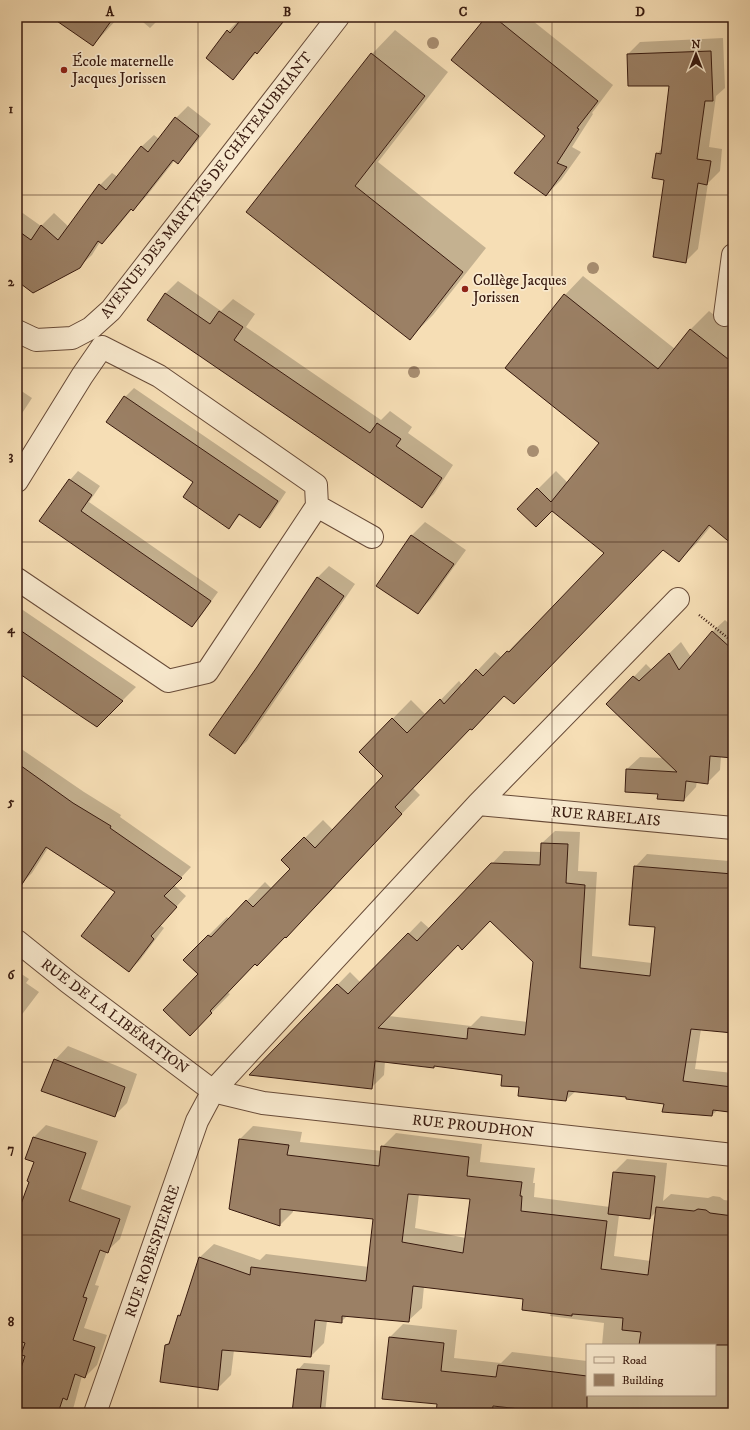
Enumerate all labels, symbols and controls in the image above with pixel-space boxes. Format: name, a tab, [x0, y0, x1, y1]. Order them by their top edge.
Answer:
text: A	[105, 4, 115, 20]
text: B	[283, 4, 291, 20]
text: C	[459, 4, 468, 20]
text: D	[635, 4, 645, 20]
north arrow	[676, 34, 716, 74]
text: N	[691, 38, 701, 52]
street label: AVENUE DES MARTYRS DE CHÂTEAUBRIANT	[96, 47, 317, 322]
place label: École maternelle Jacques Jorissen	[70, 52, 174, 88]
marker: École maternelle Jacques Jorissen	[59, 65, 69, 75]
text: 1	[9, 101, 14, 117]
place label: Collège Jacques Jorissen	[471, 271, 567, 307]
text: 2	[8, 274, 15, 290]
marker: Collège Jacques Jorissen	[460, 284, 470, 294]
text: 3	[9, 448, 14, 464]
text: 4	[6, 621, 15, 638]
text: 5	[7, 794, 15, 810]
street label: RUE RABELAIS	[551, 802, 661, 831]
street label: RUE DE LA LIBÉRATION	[37, 955, 192, 1078]
text: 6	[8, 967, 16, 983]
street label: RUE PROUDHON	[411, 1111, 535, 1142]
text: 7	[8, 1141, 15, 1157]
street label: RUE ROBESPIERRE	[121, 1182, 184, 1320]
text: 8	[8, 1314, 15, 1330]
legend	[586, 1344, 716, 1396]
text: Road	[622, 1353, 647, 1368]
text: Building	[622, 1373, 663, 1388]

